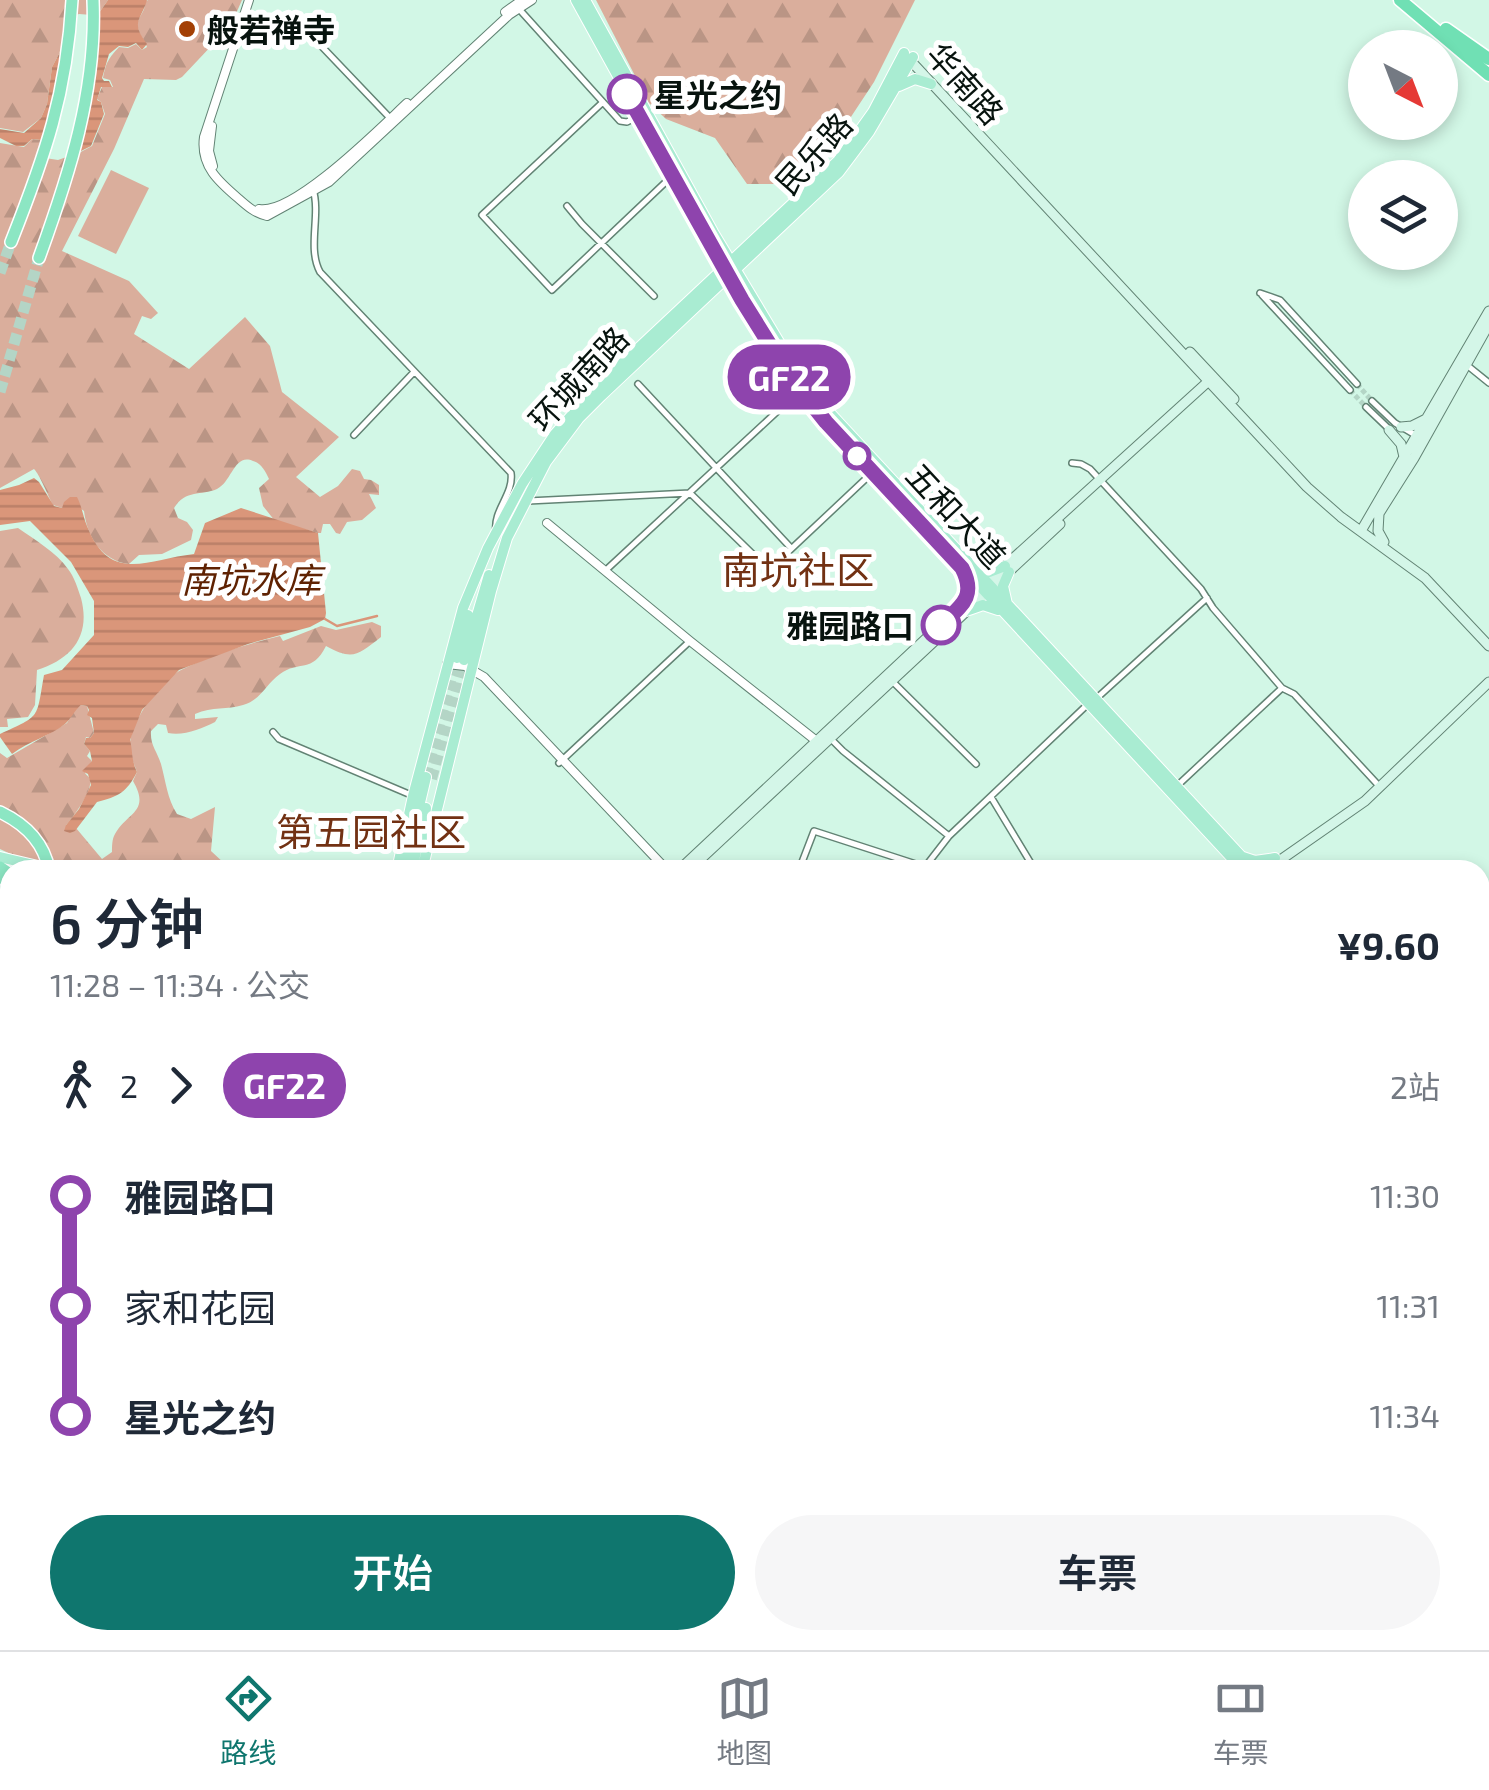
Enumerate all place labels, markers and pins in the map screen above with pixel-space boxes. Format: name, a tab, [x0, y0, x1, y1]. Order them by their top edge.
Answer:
place label: 般若禅寺	[207, 10, 335, 48]
marker: 般若禅寺	[176, 18, 198, 40]
marker: 星光之约	[608, 75, 646, 113]
place label: 星光之约	[654, 75, 782, 113]
unlabelled marker	[844, 443, 870, 469]
place label: 雅园路口	[786, 606, 914, 644]
marker: 雅园路口	[922, 606, 960, 644]

